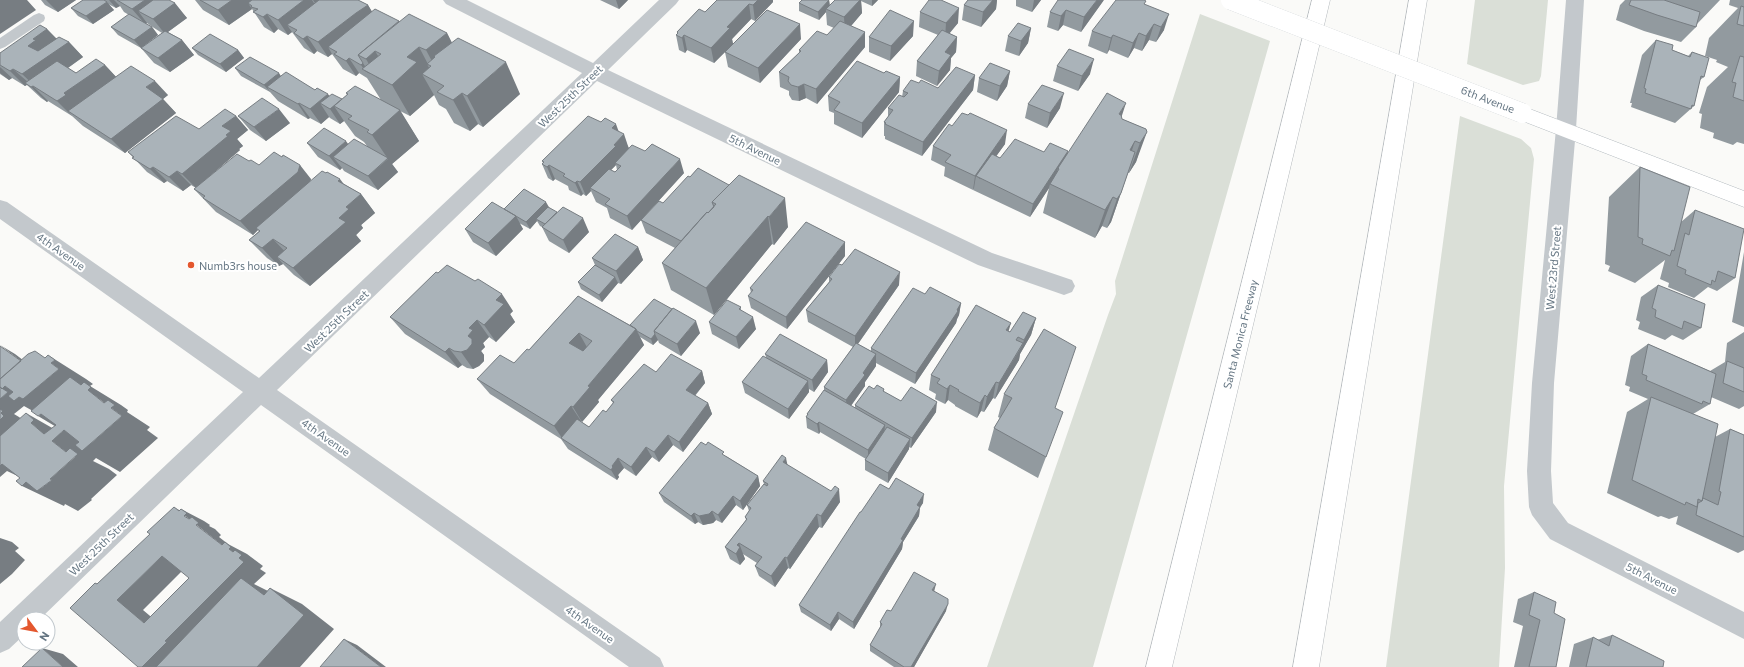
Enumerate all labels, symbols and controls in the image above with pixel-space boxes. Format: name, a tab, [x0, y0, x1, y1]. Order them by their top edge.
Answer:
street label: West 25th Street	[535, 62, 605, 130]
street label: 6th Avenue	[1459, 83, 1517, 115]
street label: 5th Avenue	[727, 131, 783, 167]
street label: West 23rd Street	[1543, 225, 1563, 310]
street label: 4th Avenue	[34, 230, 88, 273]
place label: Numb3rs house	[199, 259, 277, 272]
marker: Numb3rs house	[186, 260, 196, 270]
street label: Santa Monica Freeway	[1220, 278, 1260, 390]
street label: West 25th Street	[301, 287, 371, 355]
street label: 4th Avenue	[299, 416, 353, 459]
street label: West 25th Street	[66, 510, 136, 578]
street label: 5th Avenue	[1624, 560, 1680, 597]
street label: 4th Avenue	[563, 603, 617, 646]
north arrow	[16, 611, 56, 651]
text: N	[37, 630, 53, 644]

